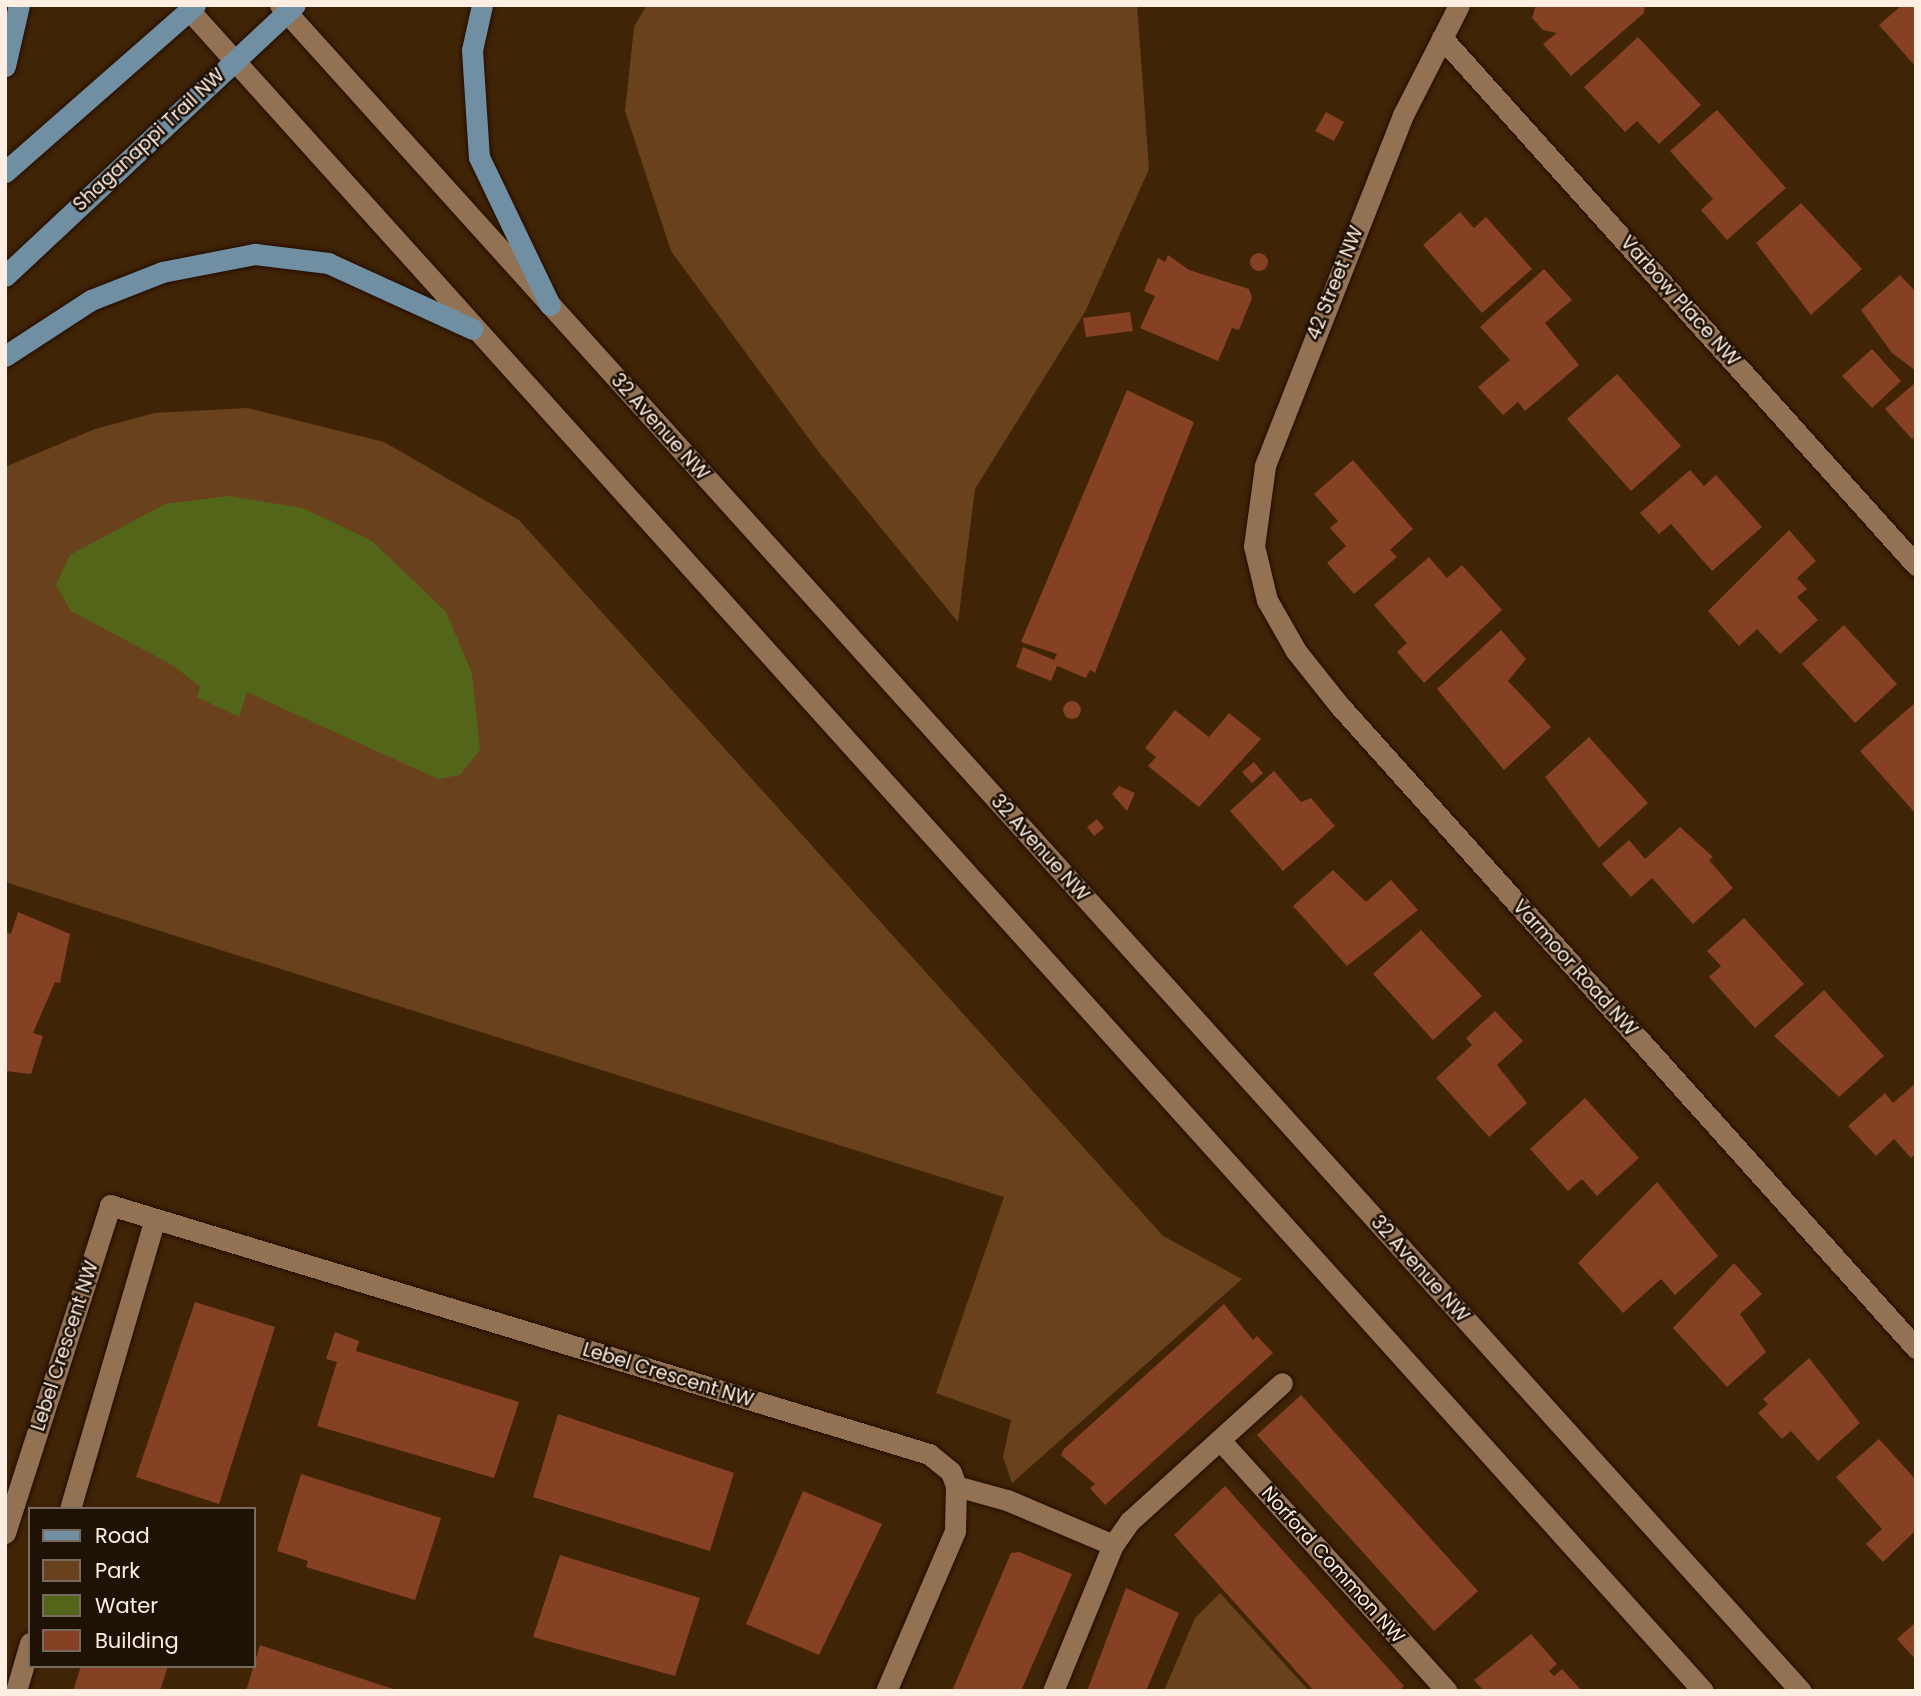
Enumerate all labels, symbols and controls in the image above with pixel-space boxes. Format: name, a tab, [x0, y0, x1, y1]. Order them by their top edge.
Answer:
street label: Shaganappi Trail NW	[69, 64, 229, 216]
street label: 42 Street NW	[1302, 223, 1368, 343]
street label: Varbow Place NW	[1616, 231, 1744, 371]
street label: 32 Avenue NW	[606, 369, 714, 485]
street label: 32 Avenue NW	[986, 790, 1094, 906]
street label: Varmoor Road NW	[1508, 895, 1642, 1041]
street label: 32 Avenue NW	[1366, 1211, 1474, 1327]
street label: Lebel Crescent NW	[27, 1258, 103, 1434]
street label: Lebel Crescent NW	[580, 1338, 756, 1412]
street label: Norford Common NW	[1257, 1482, 1409, 1648]
legend	[28, 1507, 256, 1668]
text: Road	[95, 1521, 150, 1550]
text: Park	[95, 1556, 140, 1585]
text: Water	[95, 1591, 158, 1620]
text: Building	[95, 1626, 179, 1655]

